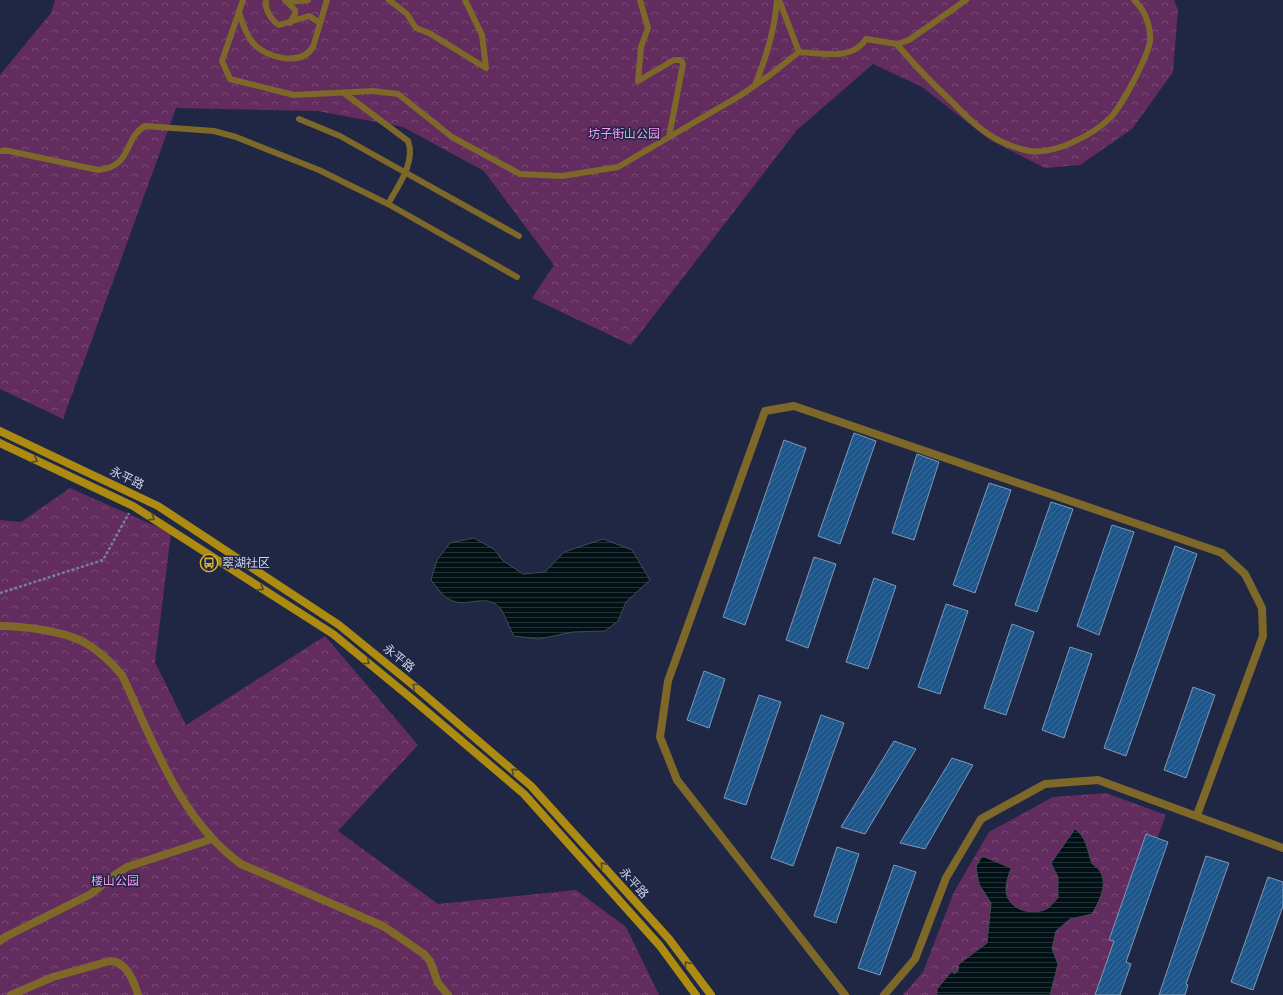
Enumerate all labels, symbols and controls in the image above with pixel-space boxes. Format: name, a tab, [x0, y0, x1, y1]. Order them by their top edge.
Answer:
park label: 坊子街山公园	[588, 127, 660, 141]
one-way arrow	[31, 455, 39, 463]
street label: 永平路	[108, 464, 146, 492]
one-way arrow	[147, 513, 154, 520]
bus stop icon: 翠湖社区	[199, 553, 219, 573]
place label: 翠湖社区	[222, 556, 270, 570]
one-way arrow	[257, 583, 264, 590]
street label: 永平路	[381, 641, 417, 675]
one-way arrow	[363, 658, 370, 665]
one-way arrow	[412, 684, 419, 691]
one-way arrow	[511, 768, 518, 775]
one-way arrow	[600, 862, 607, 870]
street label: 永平路	[617, 865, 651, 901]
park label: 楼山公园	[91, 874, 139, 888]
one-way arrow	[685, 961, 692, 968]

